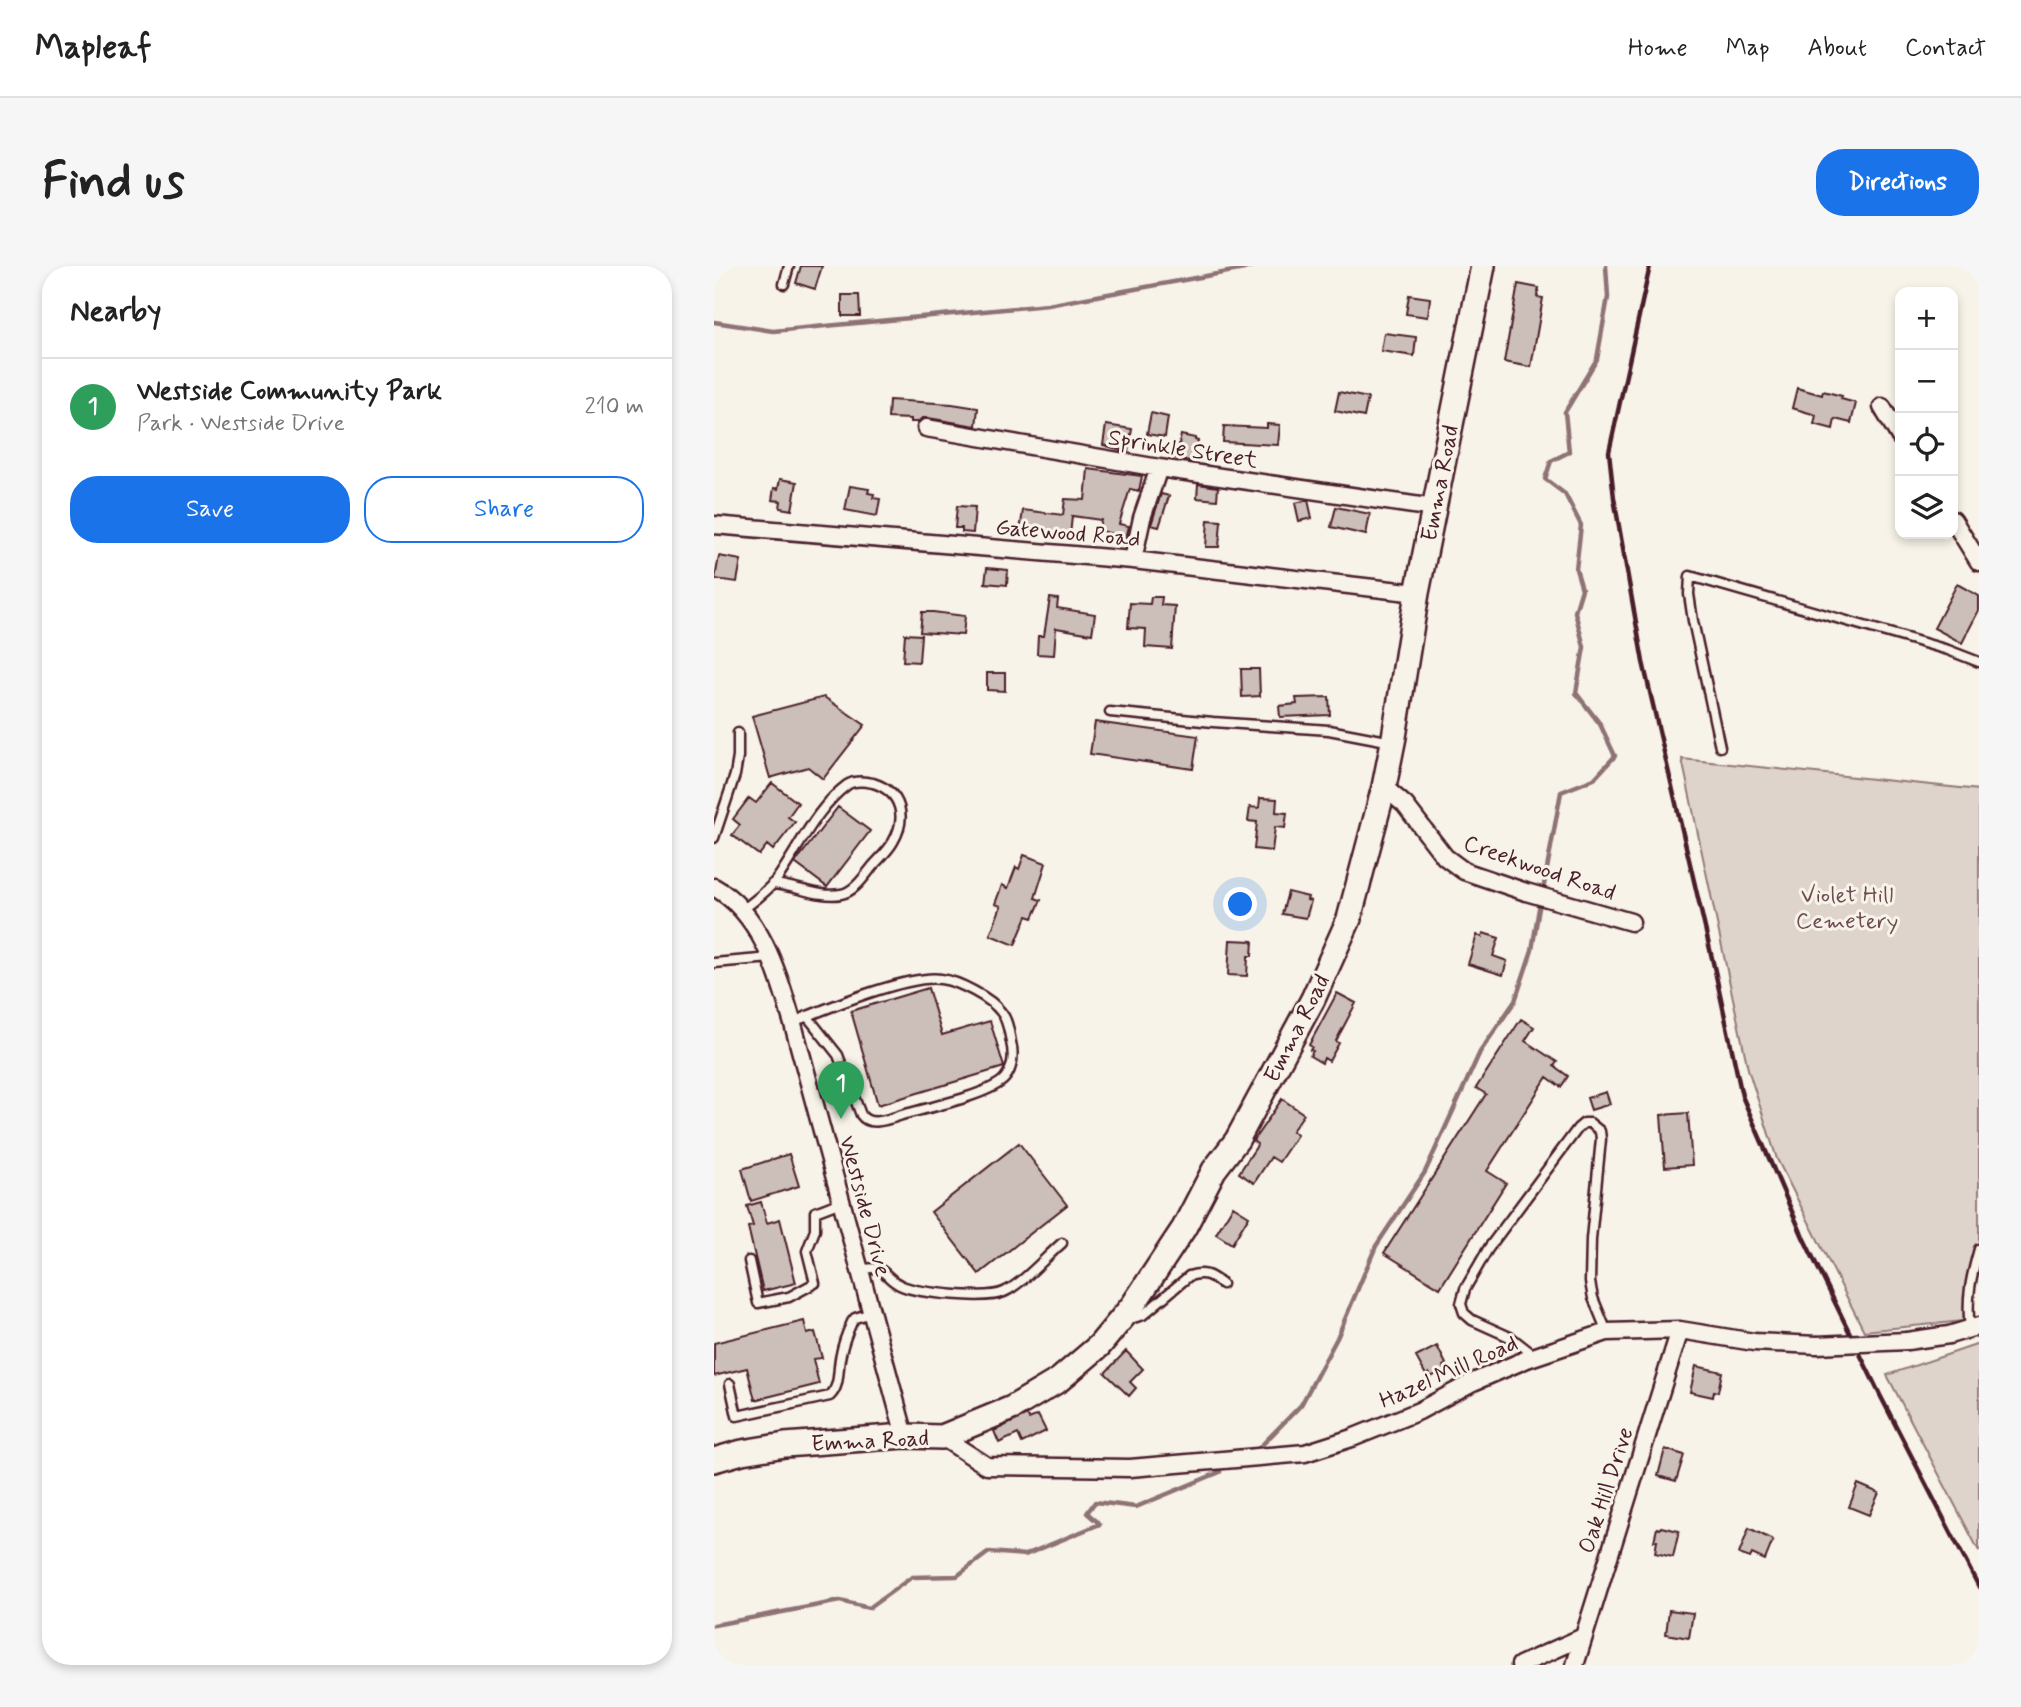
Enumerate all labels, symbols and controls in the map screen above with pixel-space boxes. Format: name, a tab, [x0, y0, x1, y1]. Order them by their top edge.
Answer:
text: Mapleaf	[35, 26, 151, 70]
text: Home	[1628, 33, 1688, 64]
text: Map	[1726, 33, 1770, 64]
text: About	[1808, 33, 1867, 64]
text: Contact	[1905, 33, 1986, 64]
button: Directions	[1816, 149, 1979, 216]
text: Find us	[42, 150, 185, 215]
map controls	[1895, 287, 1958, 539]
button: +	[1895, 287, 1958, 350]
text: Nearby	[70, 292, 161, 331]
button: −	[1895, 350, 1958, 413]
text: Westside Community Park	[137, 375, 442, 409]
text: 1	[88, 392, 98, 422]
text: 210 m	[584, 392, 644, 422]
text: Park · Westside Drive	[137, 409, 345, 439]
button: locate	[1895, 413, 1958, 476]
street label: Sprinkle Street	[1106, 423, 1260, 477]
street label: Emma Road	[1415, 423, 1467, 544]
button: Save	[70, 476, 350, 543]
button: Share	[364, 476, 644, 543]
button: layers	[1895, 476, 1958, 539]
street label: Gatewood Road	[994, 513, 1141, 555]
street label: Creekwood Road	[1459, 829, 1619, 909]
park label: Violet Hill Cemetery	[1796, 881, 1898, 937]
your location	[1223, 887, 1257, 921]
street label: Emma Road	[1258, 970, 1338, 1088]
pin: 1	[818, 1061, 864, 1119]
street label: Westside Drive	[831, 1133, 897, 1280]
street label: Hazel Mill Road	[1375, 1329, 1523, 1417]
street label: Emma Road	[811, 1424, 930, 1460]
street label: Oak Hill Drive	[1572, 1424, 1641, 1558]

